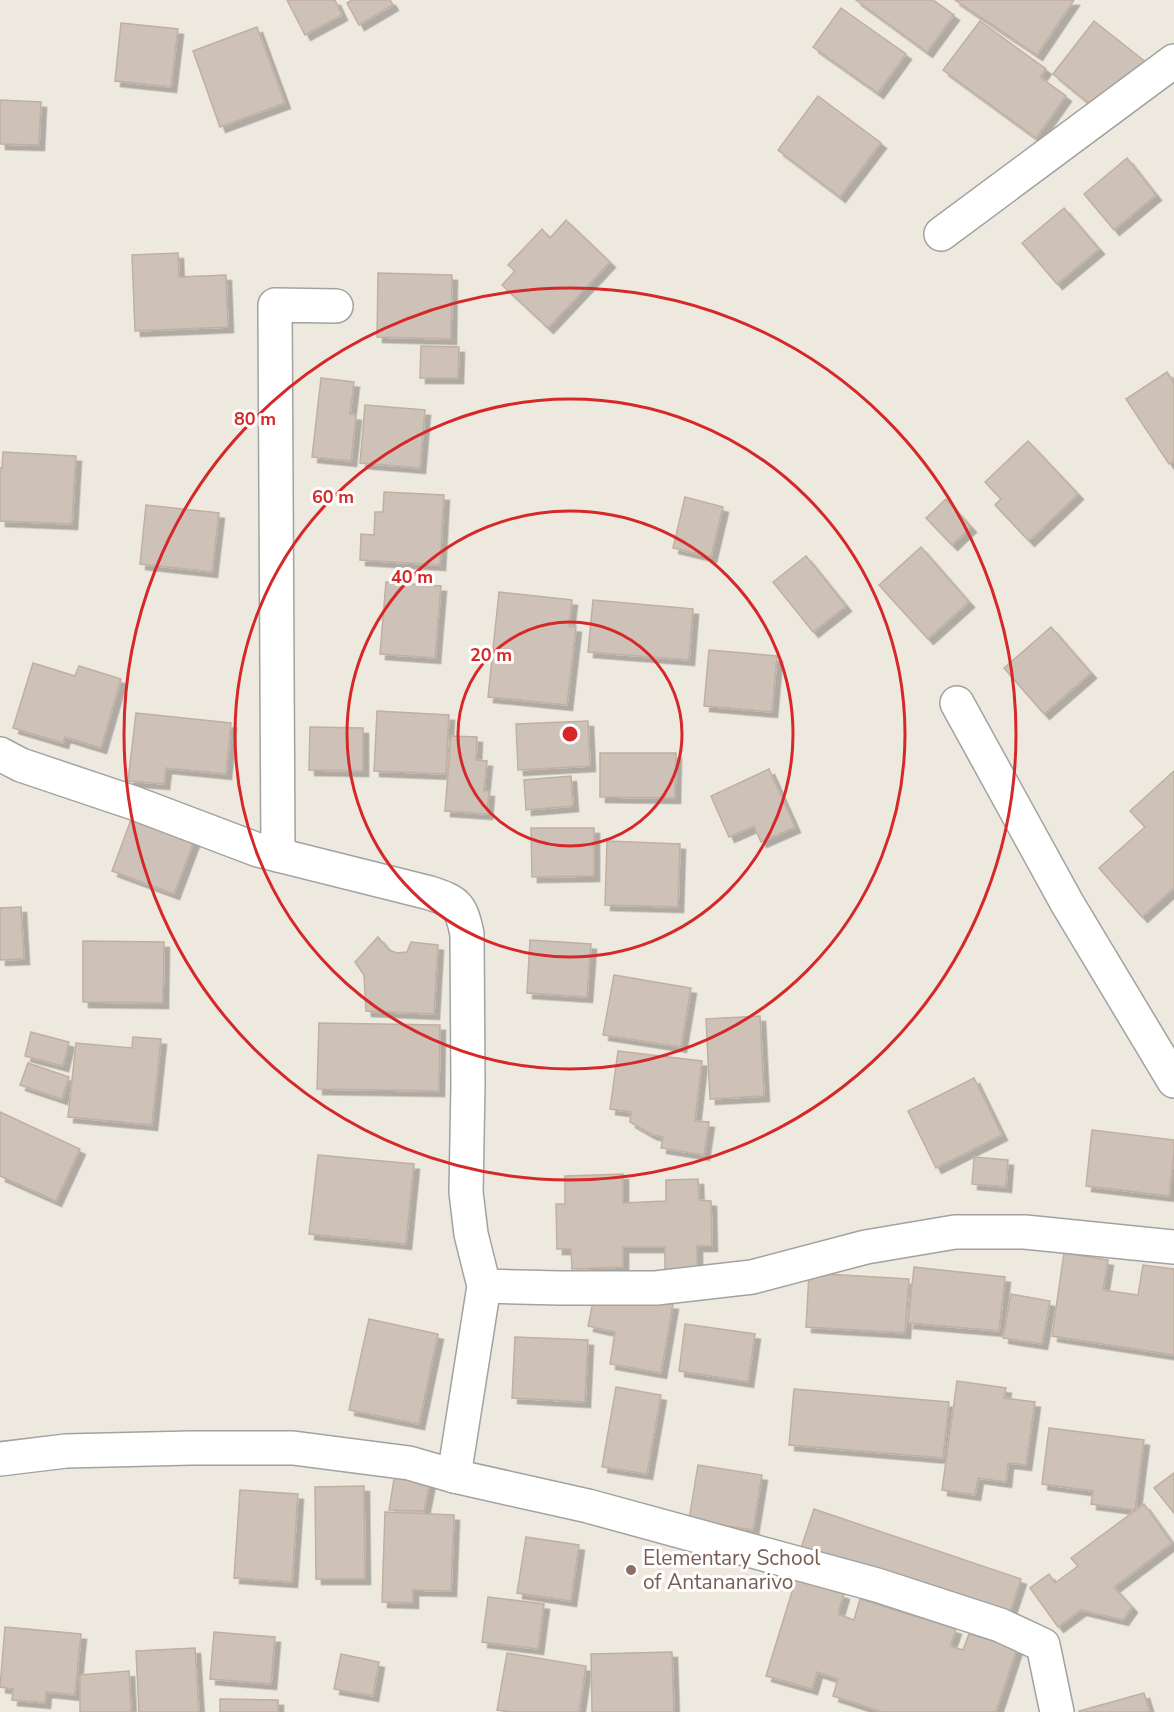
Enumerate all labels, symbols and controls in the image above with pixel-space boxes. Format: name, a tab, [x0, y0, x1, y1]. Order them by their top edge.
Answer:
text: 80 m	[234, 407, 276, 431]
text: 60 m	[312, 485, 354, 509]
text: 40 m	[391, 565, 433, 589]
text: 20 m	[470, 643, 512, 667]
centre of rings	[560, 724, 580, 744]
place label: Elementary School of Antananarivo	[643, 1544, 821, 1596]
marker: Elementary School of Antananarivo	[624, 1563, 638, 1577]

